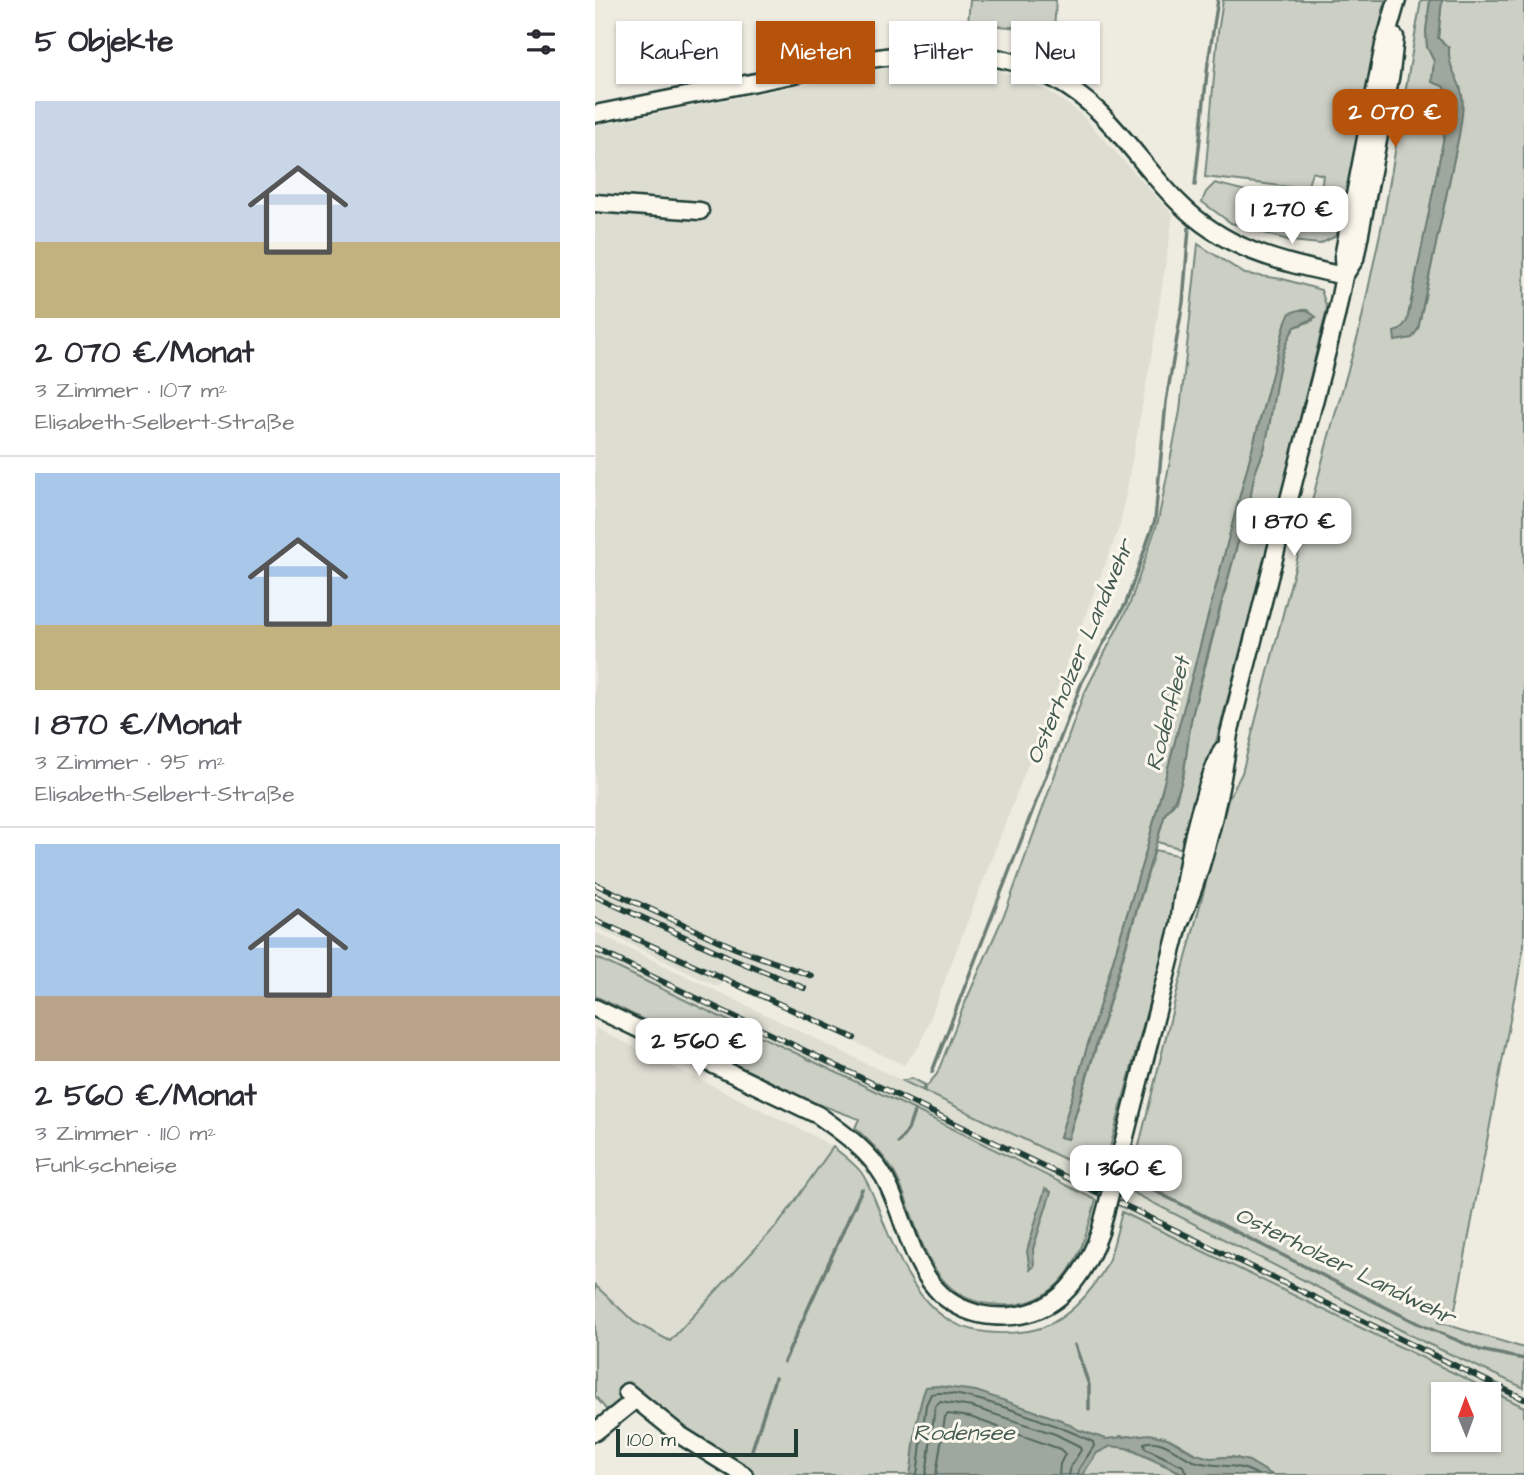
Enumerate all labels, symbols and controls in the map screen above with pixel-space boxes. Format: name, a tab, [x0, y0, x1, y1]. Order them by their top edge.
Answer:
text: 5 Objekte	[35, 21, 174, 63]
chip: Kaufen	[616, 21, 742, 84]
chip: Mieten	[756, 21, 875, 84]
chip: Filter	[889, 21, 997, 84]
chip: Neu	[1011, 21, 1100, 84]
icon: filters	[522, 23, 560, 61]
pin: 2 070 €	[1330, 90, 1460, 149]
text: 2 070 €	[1348, 96, 1442, 128]
icon: home	[235, 147, 361, 273]
pin: 1 270 €	[1227, 187, 1357, 246]
text: 1 270 €	[1251, 193, 1333, 225]
text: 2 070 €/Monat	[35, 332, 254, 374]
text: 3 Zimmer · 107 m²	[35, 374, 227, 406]
text: Elisabeth-Selbert-Straße	[35, 406, 295, 438]
pin: 1 870 €	[1229, 498, 1359, 558]
text: 1 870 €	[1252, 505, 1336, 537]
icon: home	[235, 519, 361, 645]
water label: Osterholzer Landwehr	[1018, 533, 1143, 769]
water label: Rodenfleet	[1137, 651, 1199, 774]
text: 1 870 €/Monat	[35, 704, 241, 746]
text: 3 Zimmer · 95 m²	[35, 746, 225, 778]
text: Elisabeth-Selbert-Straße	[35, 778, 295, 810]
icon: home	[235, 890, 361, 1016]
pin: 2 560 €	[634, 1018, 764, 1078]
text: 2 560 €	[651, 1025, 747, 1057]
text: 2 560 €/Monat	[35, 1075, 257, 1117]
text: 3 Zimmer · 110 m²	[35, 1117, 216, 1149]
pin: 1 360 €	[1061, 1146, 1191, 1205]
text: Funkschneise	[35, 1149, 177, 1181]
text: 1 360 €	[1086, 1152, 1166, 1184]
water label: Osterholzer Landwehr	[1230, 1199, 1462, 1334]
north arrow	[1431, 1382, 1501, 1452]
map controls	[1431, 1382, 1501, 1452]
water label: Rodensee	[913, 1417, 1016, 1449]
scale bar	[616, 1426, 798, 1458]
text: 100 m	[627, 1427, 676, 1454]

